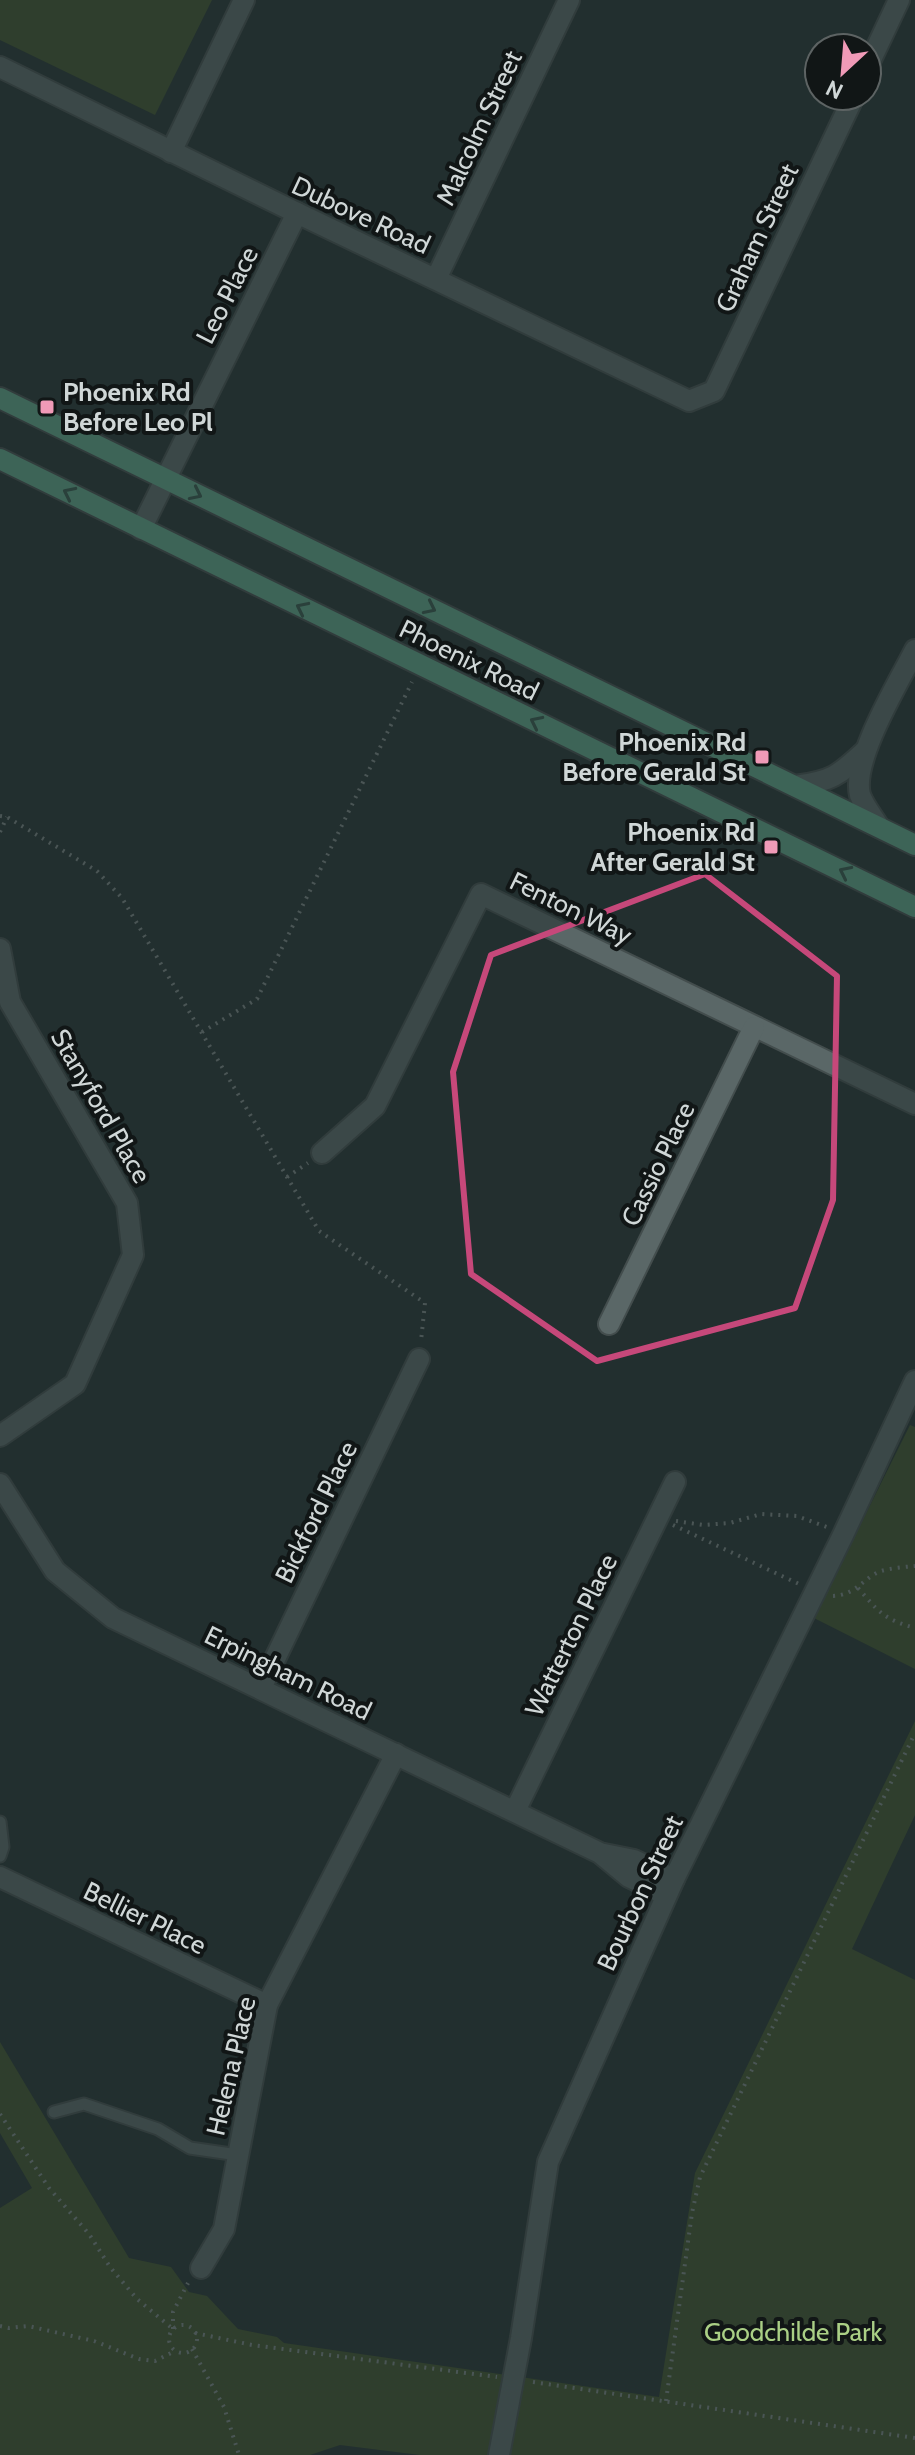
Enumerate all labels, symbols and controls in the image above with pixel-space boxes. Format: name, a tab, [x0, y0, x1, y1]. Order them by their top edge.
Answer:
north arrow	[803, 32, 883, 112]
street label: Malcolm Street	[429, 45, 529, 210]
text: N	[822, 74, 847, 105]
street label: Graham Street	[709, 159, 805, 317]
street label: Dubove Road	[287, 169, 435, 261]
street label: Leo Place	[189, 241, 265, 349]
place label: Phoenix Rd Before Leo Pl	[63, 376, 213, 438]
marker: Phoenix Rd Before Leo Pl	[38, 398, 56, 416]
one-way arrow	[187, 484, 202, 500]
one-way arrow	[62, 487, 77, 503]
one-way arrow	[421, 598, 436, 614]
one-way arrow	[296, 602, 310, 618]
street label: Phoenix Road	[394, 613, 544, 707]
one-way arrow	[529, 716, 544, 732]
place label: Phoenix Rd Before Gerald St	[562, 726, 746, 788]
marker: Phoenix Rd Before Gerald St	[753, 748, 771, 766]
place label: Phoenix Rd After Gerald St	[590, 816, 755, 878]
marker: Phoenix Rd After Gerald St	[762, 838, 780, 856]
street label: Fenton Way	[505, 865, 637, 951]
one-way arrow	[838, 867, 853, 882]
street label: Stanyford Place	[44, 1023, 158, 1189]
street label: Cassio Place	[614, 1097, 702, 1231]
street label: Bickford Place	[268, 1436, 364, 1588]
street label: Watterton Place	[518, 1549, 624, 1721]
street label: Erpingham Road	[199, 1619, 377, 1727]
street label: Bourbon Street	[590, 1810, 690, 1976]
street label: Bellier Place	[79, 1875, 211, 1961]
street label: Helena Place	[199, 1993, 263, 2139]
park label: Goodchilde Park	[704, 2316, 882, 2348]

